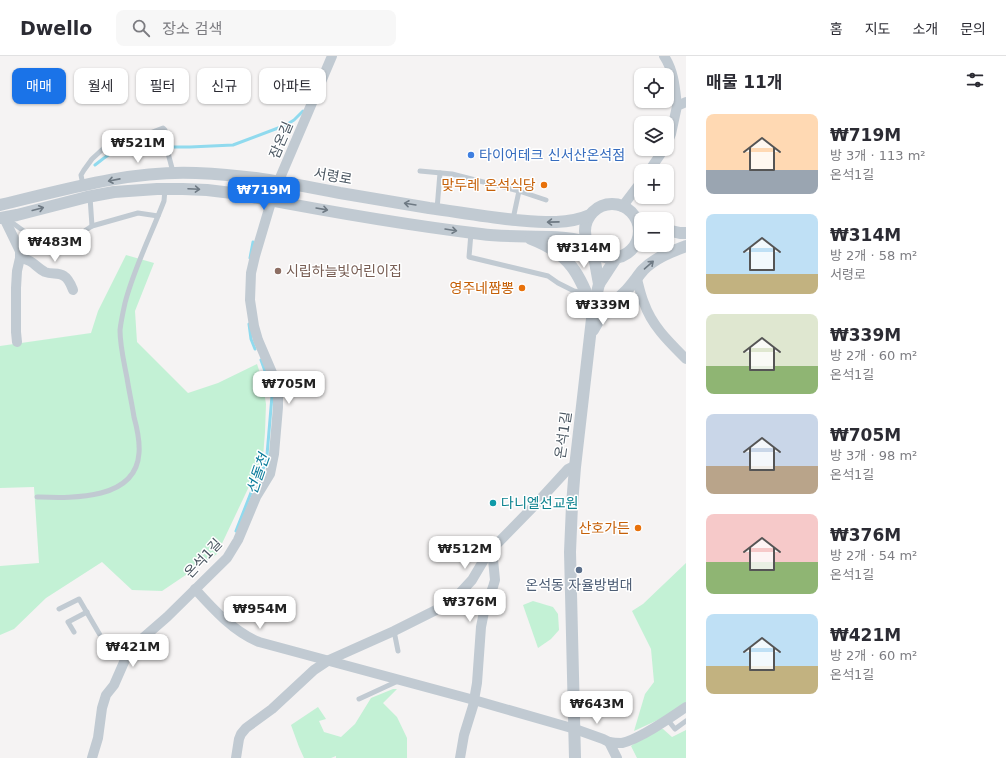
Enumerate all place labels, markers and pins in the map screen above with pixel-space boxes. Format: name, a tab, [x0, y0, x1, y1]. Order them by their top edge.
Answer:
pin: ₩521M	[110, 130, 166, 164]
place label: 타이어테크 신서산온석점	[479, 147, 625, 163]
marker: 타이어테크 신서산온석점	[466, 150, 476, 160]
pin: ₩719M	[236, 177, 292, 211]
place label: 맞두레 온석식당	[441, 177, 536, 193]
marker: 맞두레 온석식당	[539, 180, 549, 190]
pin: ₩483M	[27, 229, 83, 263]
pin: ₩314M	[556, 235, 612, 269]
place label: 시립하늘빛어린이집	[286, 263, 402, 279]
marker: 시립하늘빛어린이집	[273, 266, 283, 276]
place label: 영주네짬뽕	[450, 280, 514, 296]
marker: 영주네짬뽕	[517, 283, 527, 293]
pin: ₩339M	[575, 292, 631, 326]
pin: ₩705M	[261, 371, 317, 405]
place label: 다니엘선교원	[501, 495, 578, 511]
marker: 다니엘선교원	[488, 498, 498, 508]
place label: 산호가든	[578, 520, 630, 536]
marker: 산호가든	[633, 523, 643, 533]
pin: ₩512M	[437, 536, 493, 570]
marker: 온석동 자율방범대	[574, 565, 584, 575]
place label: 온석동 자율방범대	[525, 577, 633, 593]
pin: ₩376M	[442, 589, 498, 623]
pin: ₩954M	[232, 596, 288, 630]
pin: ₩421M	[105, 634, 161, 668]
pin: ₩643M	[569, 691, 625, 725]

